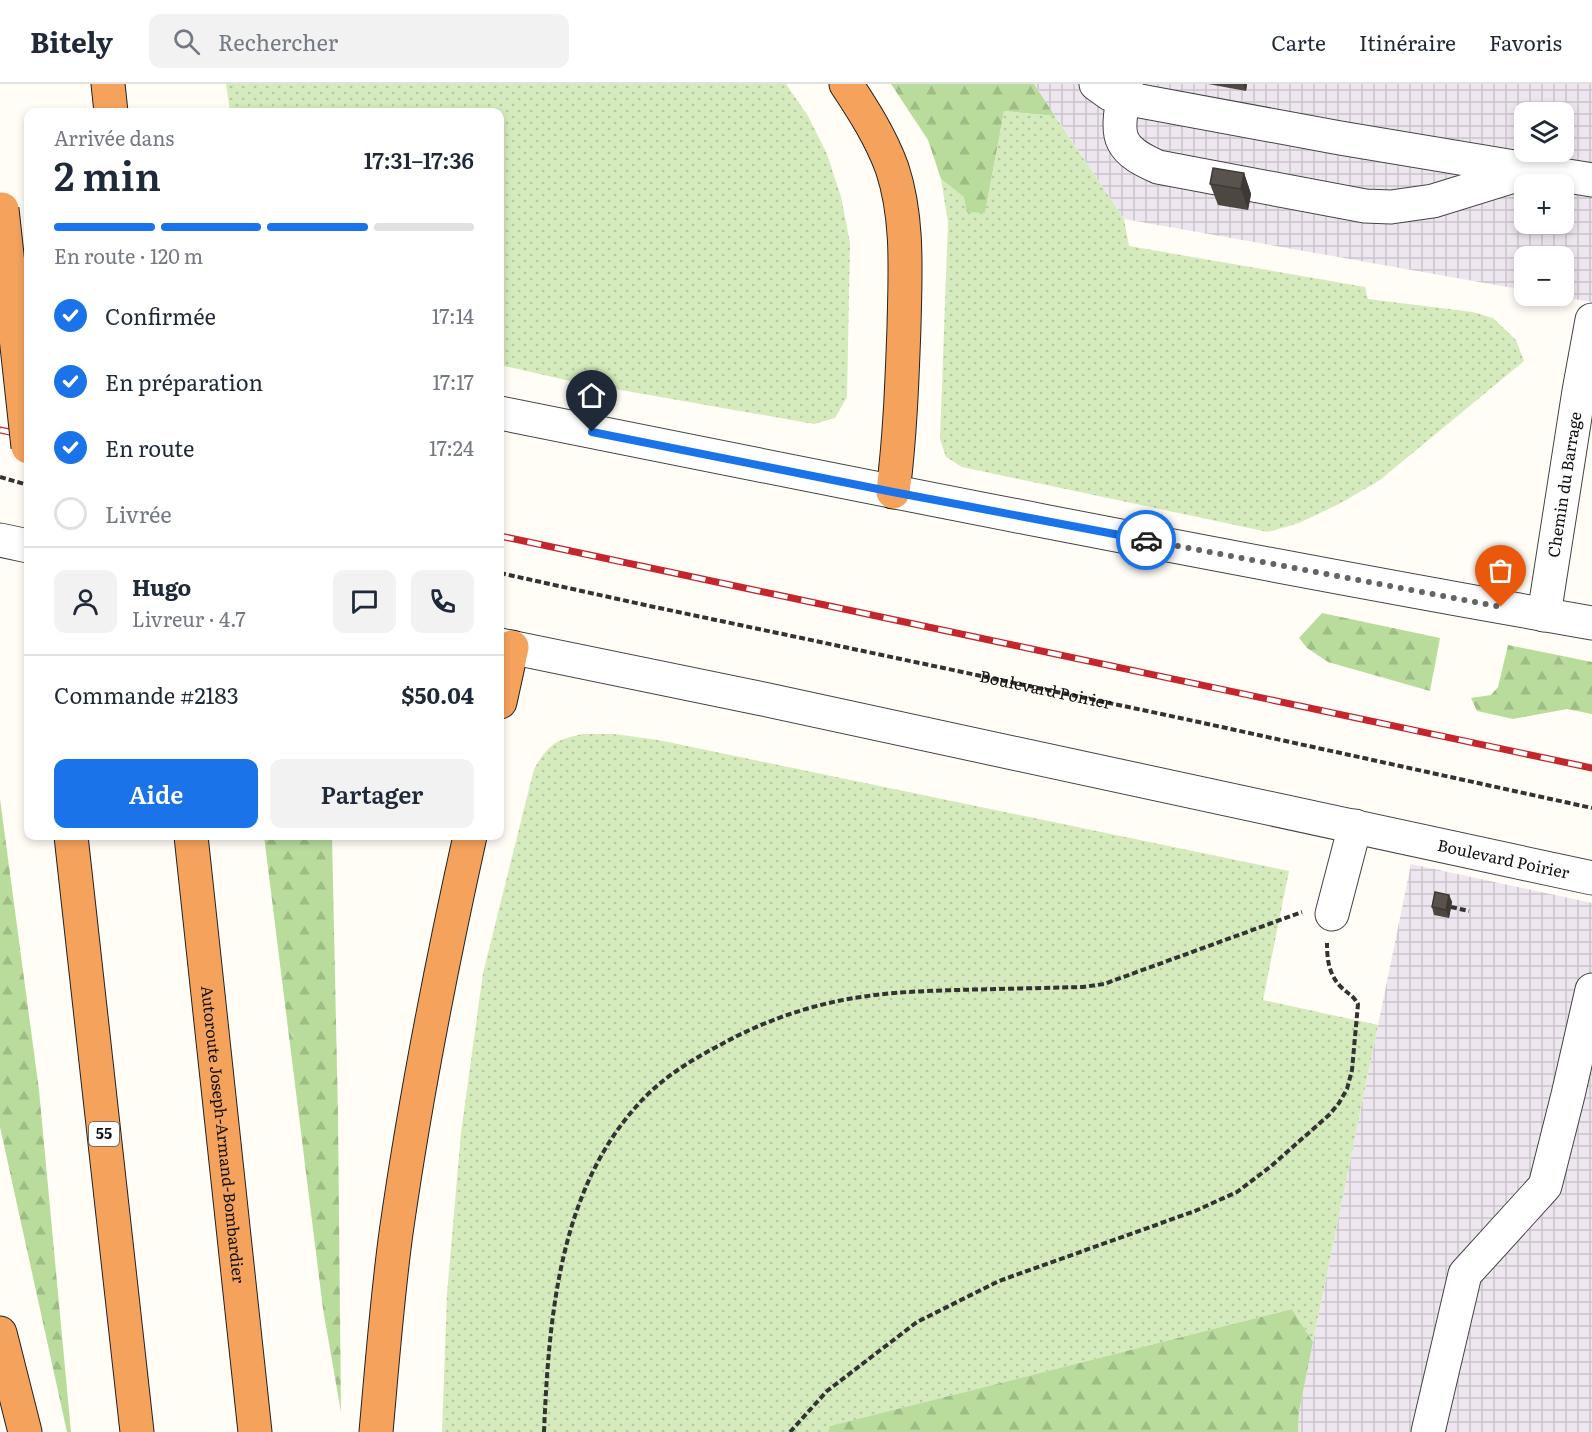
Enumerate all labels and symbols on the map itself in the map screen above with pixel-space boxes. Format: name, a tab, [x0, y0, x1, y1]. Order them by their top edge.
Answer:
pin	[566, 370, 617, 432]
street label: Chemin du Barrage	[1540, 410, 1587, 559]
courier	[1116, 510, 1176, 570]
pin	[1475, 545, 1526, 607]
street label: Boulevard Poirier	[978, 663, 1115, 714]
street label: Boulevard Poirier	[1435, 832, 1572, 884]
street label: Autoroute Joseph-Armand-Bombardier	[196, 984, 252, 1285]
road number: 55	[89, 1122, 119, 1146]

